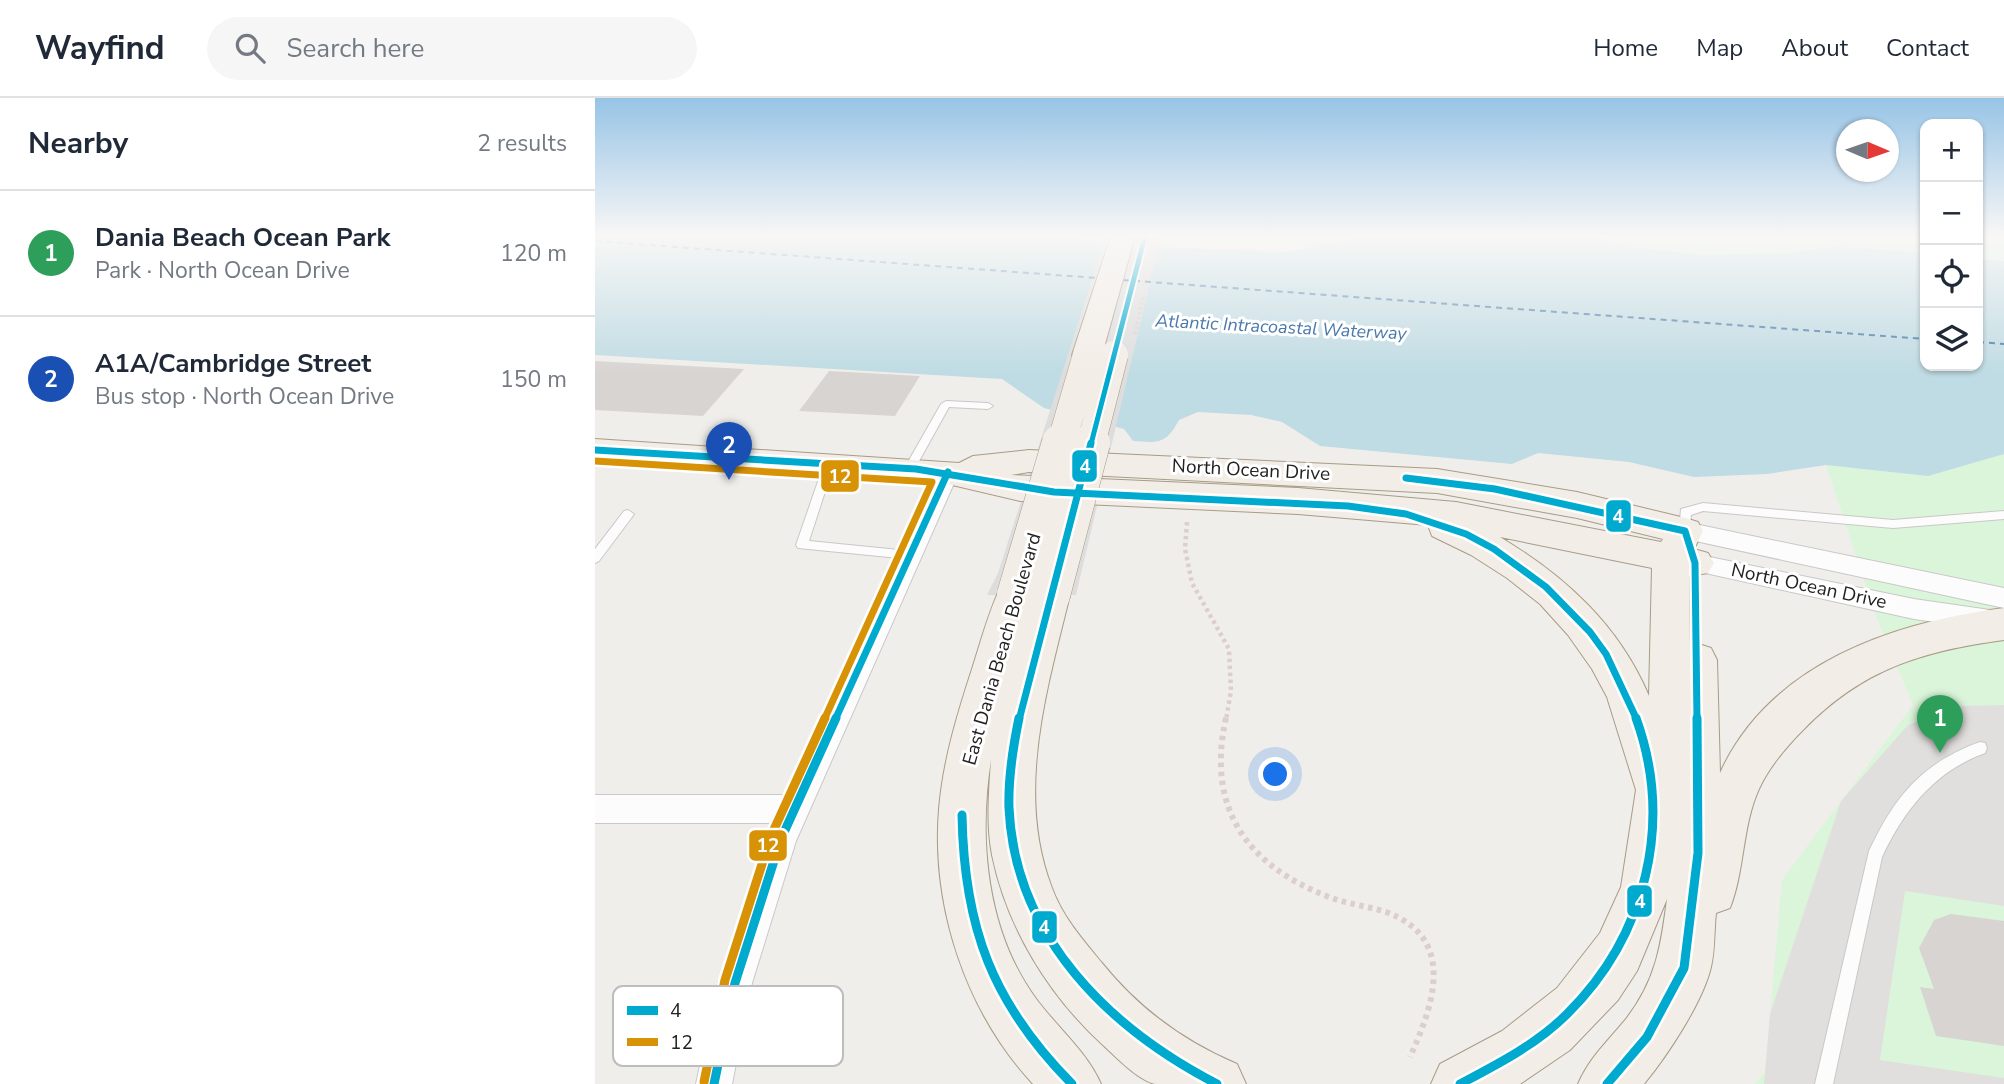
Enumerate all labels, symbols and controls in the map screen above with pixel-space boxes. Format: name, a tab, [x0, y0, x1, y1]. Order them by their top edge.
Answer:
search box	[207, 17, 697, 80]
text: Wayfind	[35, 26, 165, 71]
icon: search	[231, 29, 269, 67]
text: Search here	[287, 31, 424, 66]
text: Home	[1593, 32, 1658, 64]
text: Map	[1696, 32, 1743, 64]
text: About	[1781, 32, 1848, 64]
text: Contact	[1886, 32, 1969, 64]
north arrow	[1836, 119, 1899, 182]
map controls	[1920, 119, 1983, 371]
button: +	[1920, 119, 1983, 182]
text: Nearby	[28, 123, 128, 164]
text: 2 results	[477, 128, 567, 159]
button: −	[1920, 182, 1983, 245]
text: Dania Beach Ocean Park	[95, 220, 391, 255]
text: 1	[44, 238, 58, 269]
text: 120 m	[500, 238, 567, 269]
button: locate	[1920, 245, 1983, 308]
text: Park · North Ocean Drive	[95, 255, 350, 286]
water label: Atlantic Intracoastal Waterway	[1154, 308, 1408, 346]
button: layers	[1920, 308, 1983, 371]
text: A1A/Cambridge Street	[95, 346, 371, 381]
text: 2	[44, 364, 58, 395]
text: 150 m	[500, 364, 567, 395]
text: Bus stop · North Ocean Drive	[95, 381, 394, 412]
pin: 2	[706, 422, 752, 480]
line badge: 4	[1071, 449, 1098, 483]
street label: North Ocean Drive	[1171, 453, 1331, 487]
text: 4	[1079, 454, 1091, 480]
line badge: 12	[820, 459, 860, 493]
text: 12	[829, 464, 851, 490]
line badge: 4	[1605, 499, 1632, 533]
text: 4	[1612, 504, 1624, 530]
street label: East Dania Beach Boulevard	[956, 530, 1048, 768]
street label: North Ocean Drive	[1729, 557, 1889, 615]
pin: 1	[1917, 695, 1963, 753]
your location	[1258, 757, 1292, 791]
line badge: 12	[748, 829, 788, 862]
text: 12	[757, 833, 779, 859]
line badge: 4	[1626, 884, 1653, 918]
text: 4	[1634, 889, 1646, 915]
line badge: 4	[1031, 910, 1058, 944]
text: 4	[1038, 915, 1050, 941]
legend	[613, 986, 843, 1066]
text: 4	[670, 998, 681, 1024]
text: 12	[670, 1030, 693, 1056]

